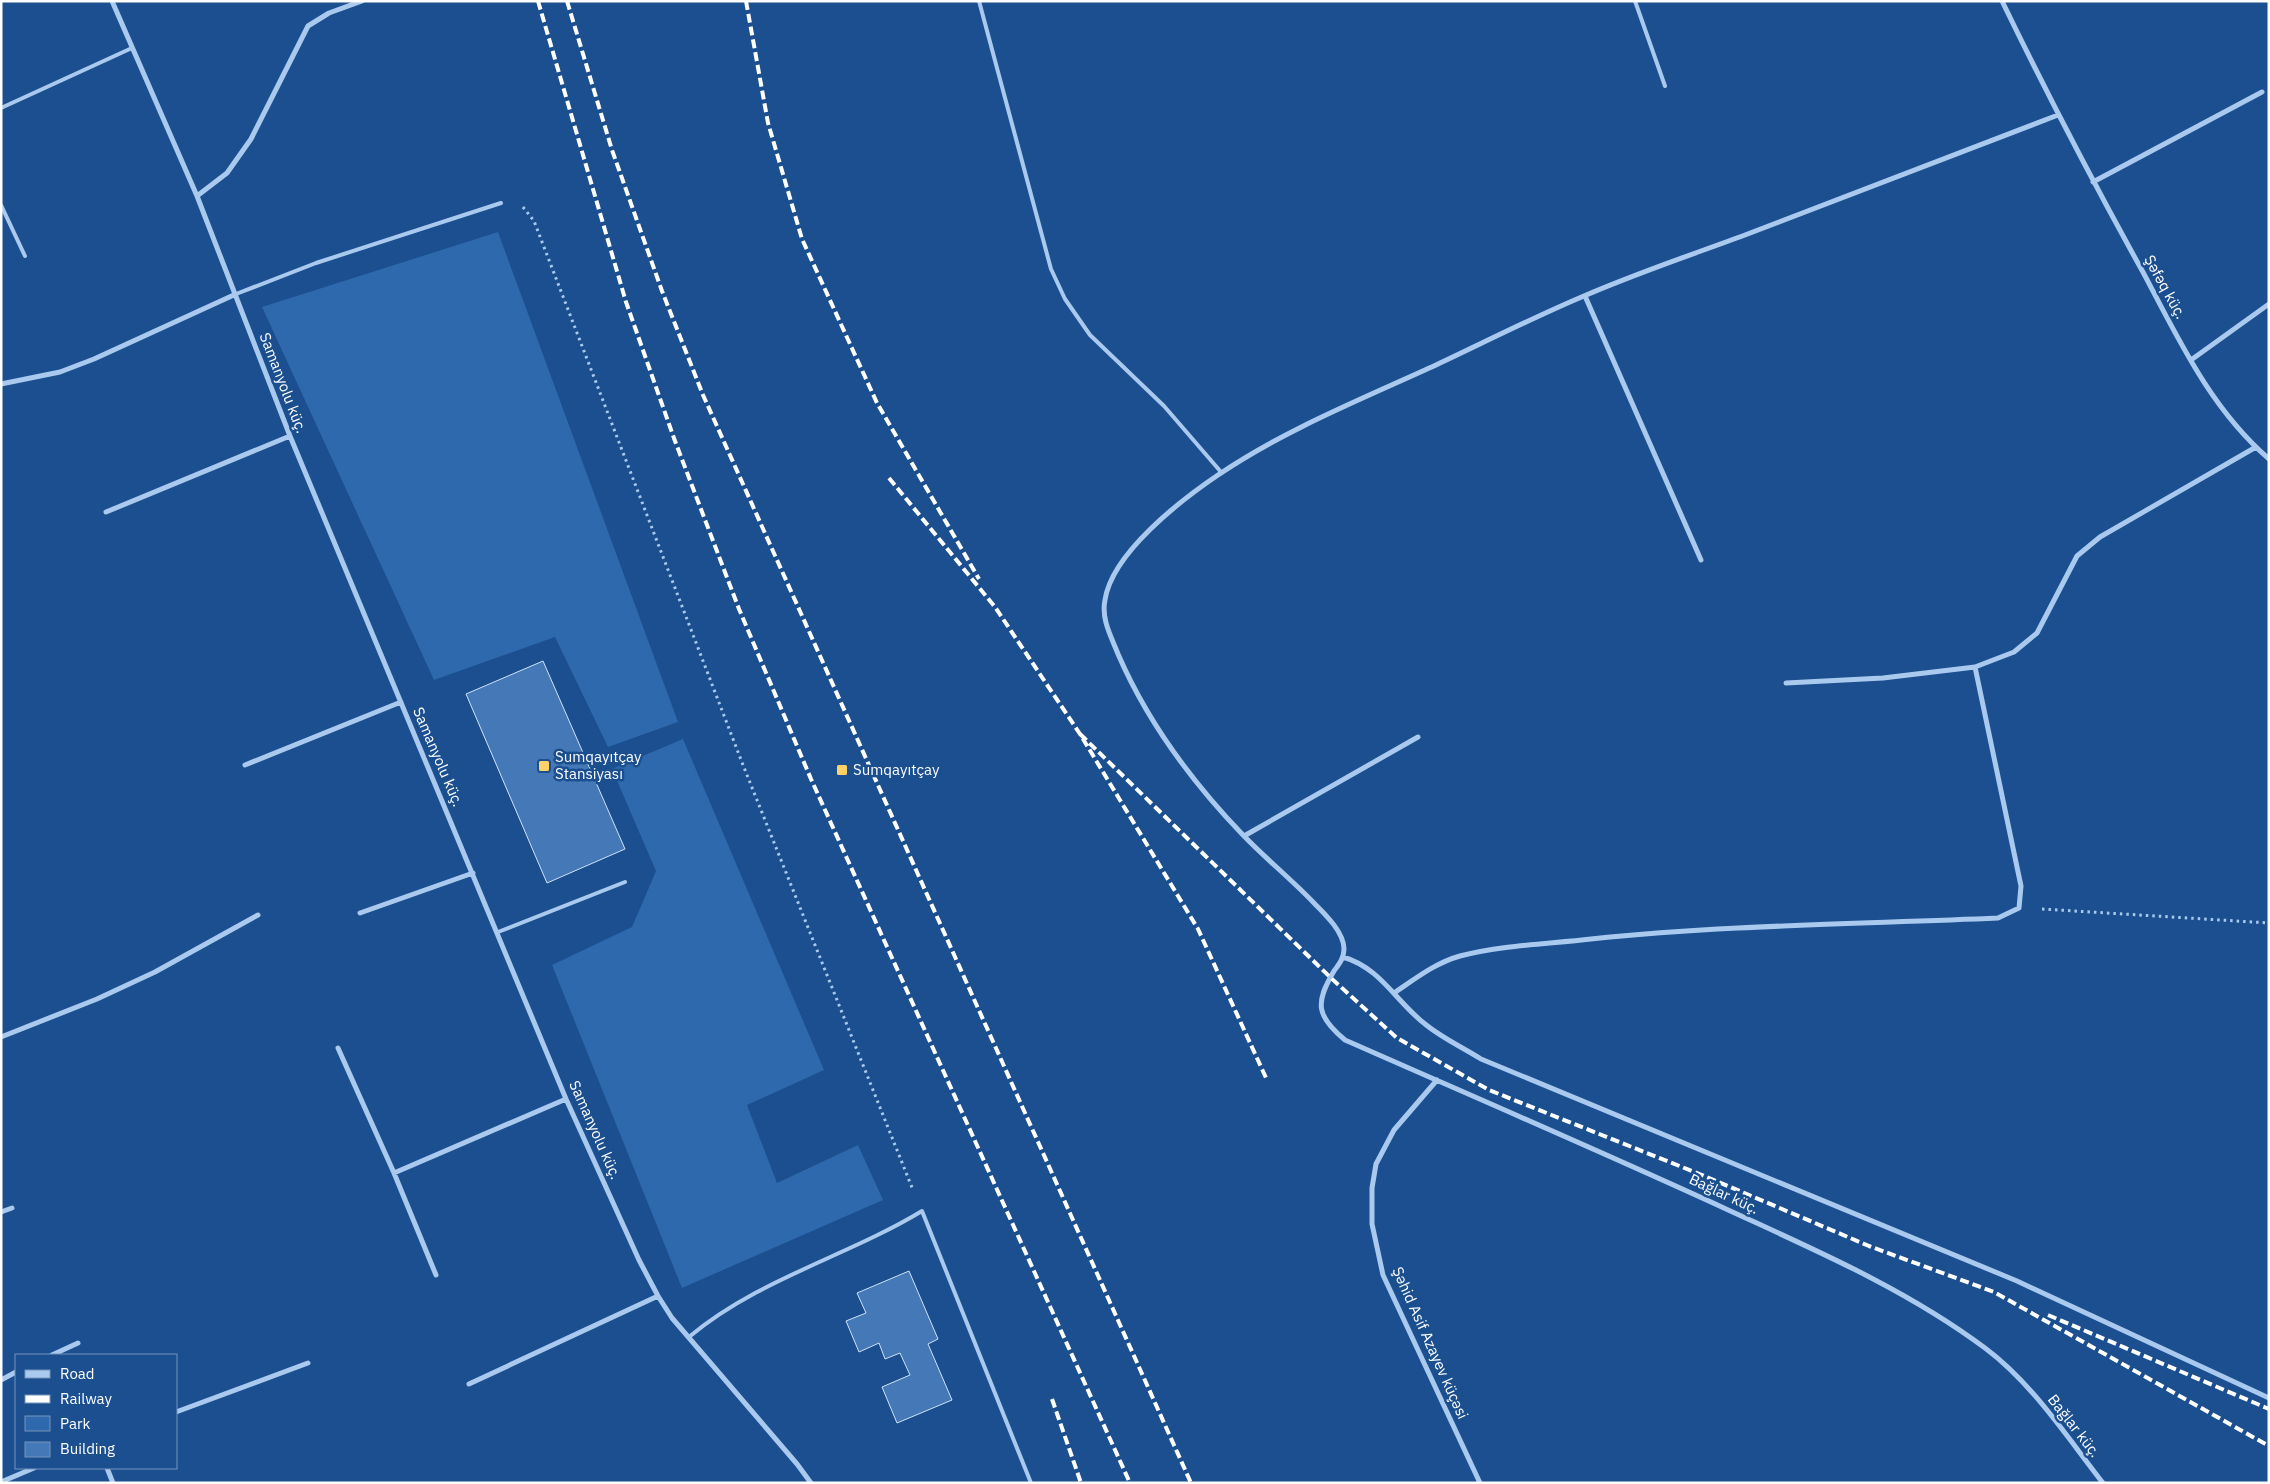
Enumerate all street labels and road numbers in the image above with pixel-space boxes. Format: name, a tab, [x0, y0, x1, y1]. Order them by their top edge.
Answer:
street label: Şəfəq küç.	[2140, 252, 2191, 322]
street label: Samanyolu küç.	[256, 330, 311, 436]
street label: Samanyolu küç.	[409, 704, 468, 809]
street label: Samanyolu küç.	[565, 1077, 626, 1182]
street label: Bağlar küç.	[1686, 1169, 1762, 1218]
street label: Şəhid Asif Azayev küçəsi	[1388, 1264, 1473, 1422]
street label: Bağlar küç.	[2044, 1390, 2105, 1461]

